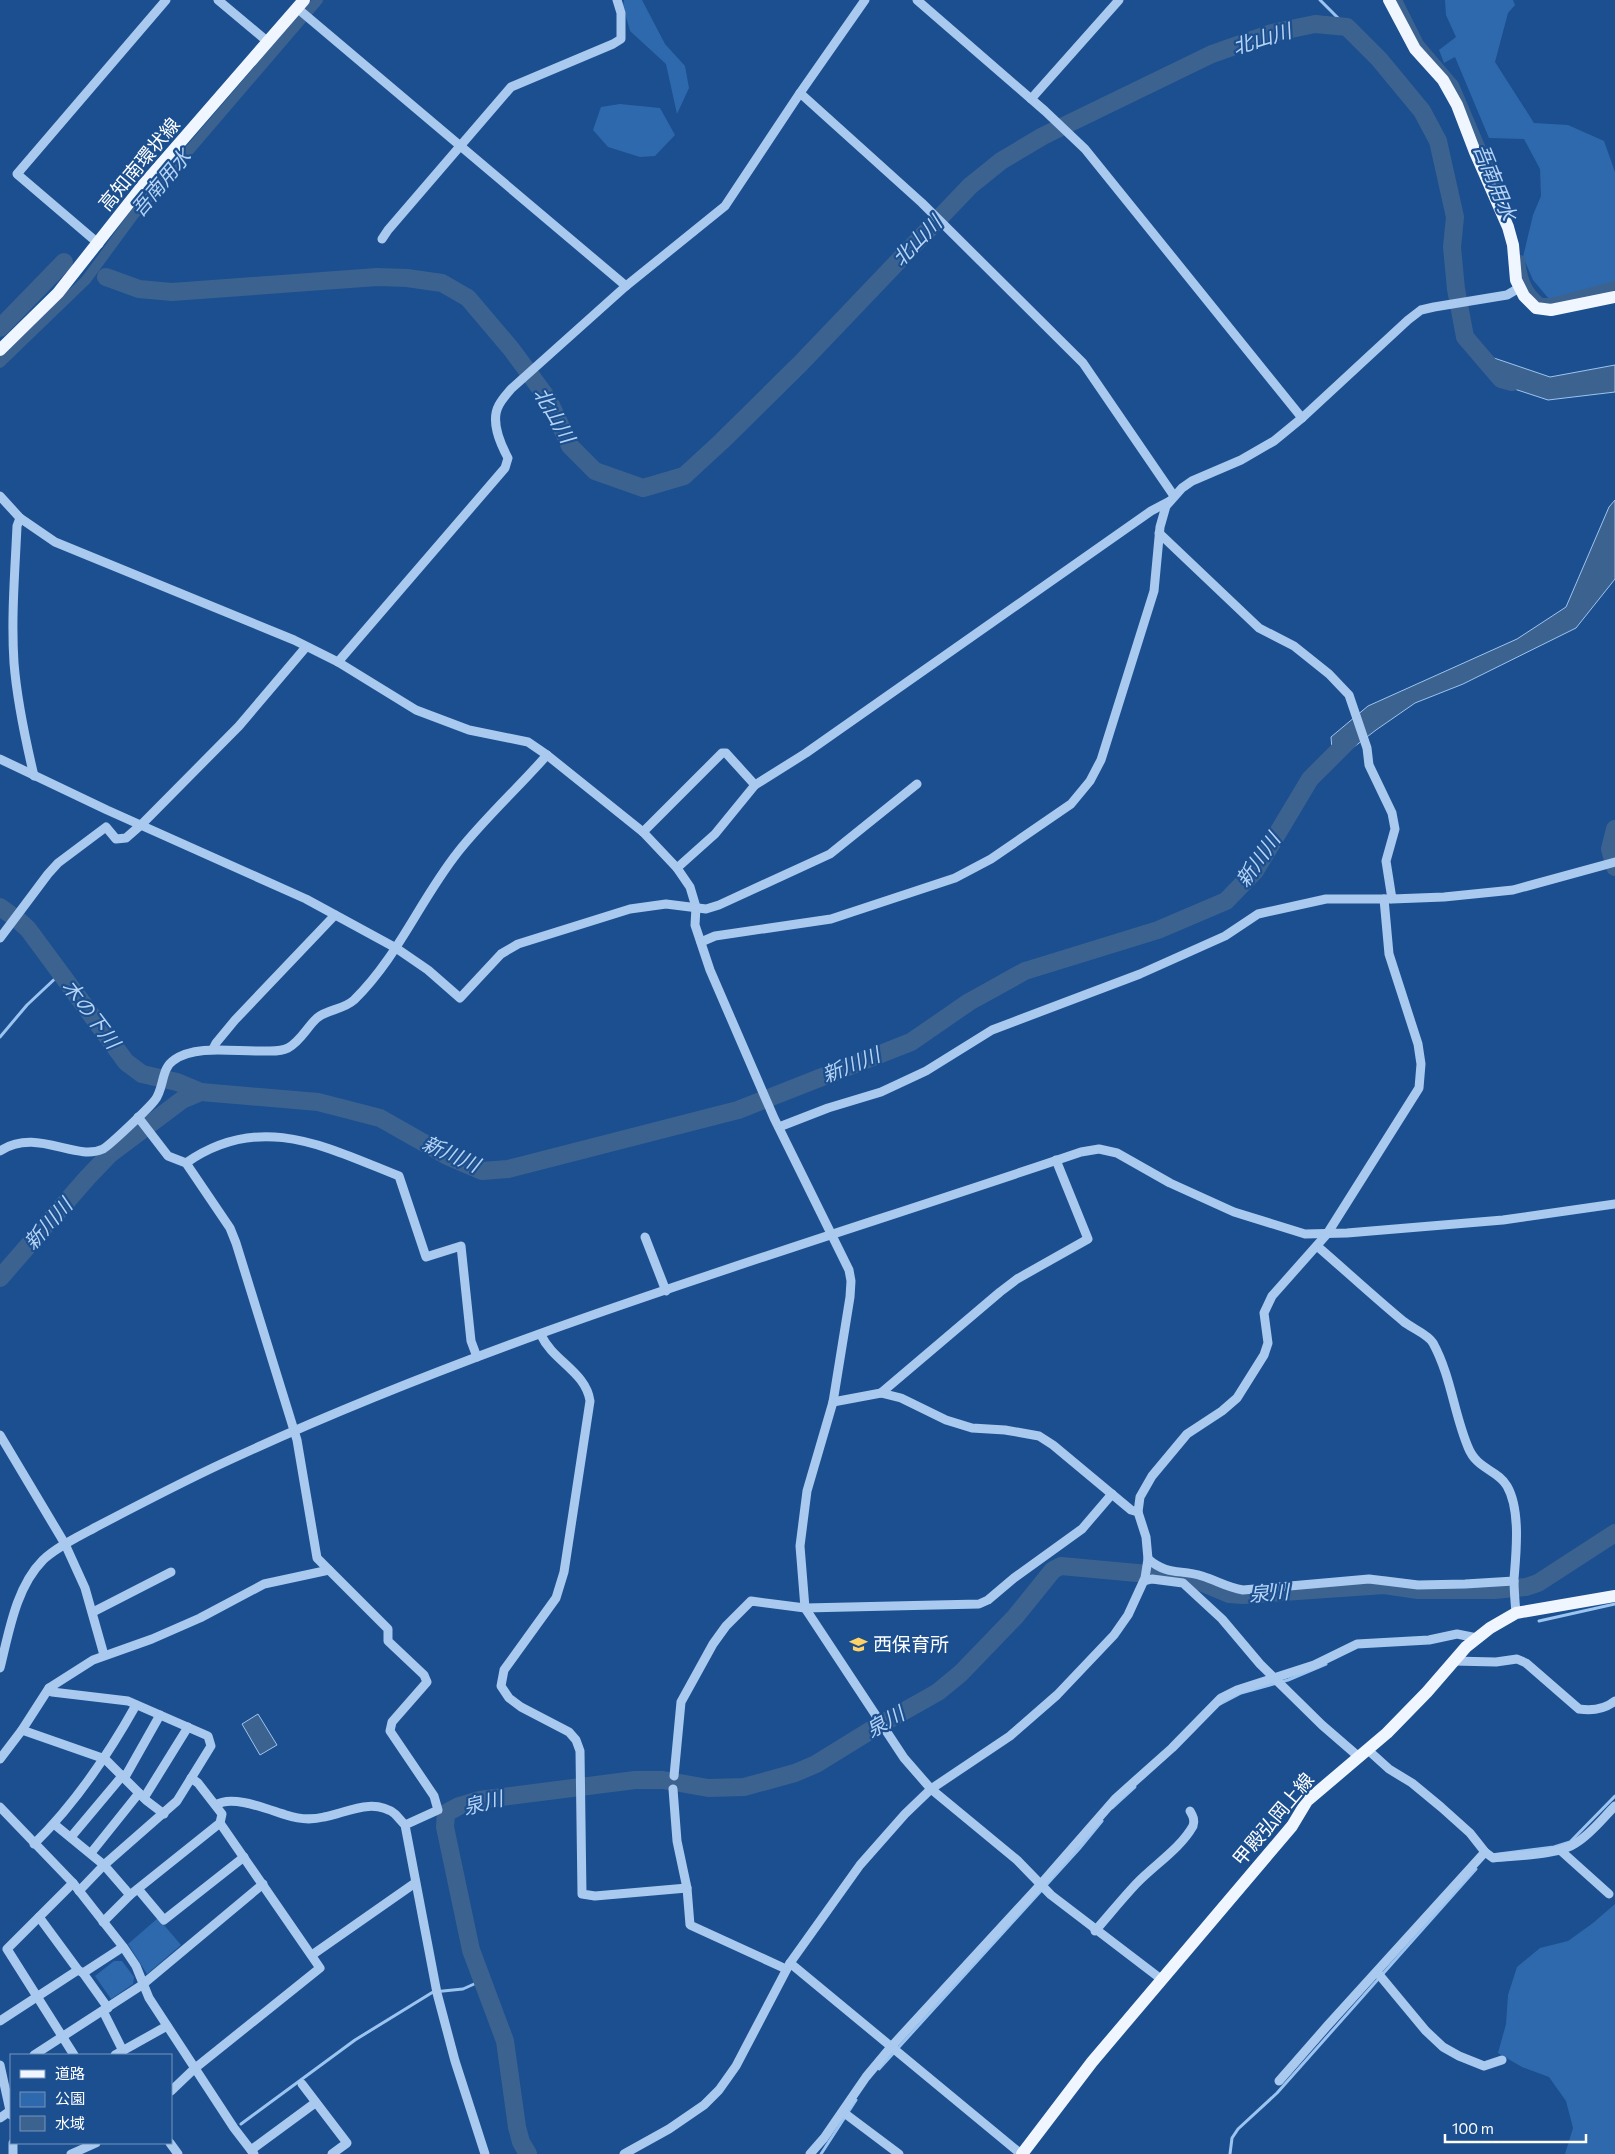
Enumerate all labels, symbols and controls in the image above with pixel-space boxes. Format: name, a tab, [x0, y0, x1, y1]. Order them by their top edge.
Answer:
water label: 北山川	[1230, 17, 1296, 58]
street label: 高知南環状線	[93, 113, 184, 215]
water label: 吾南用水	[1470, 140, 1523, 225]
water label: 吾南用水	[125, 142, 196, 221]
water label: 北山川	[887, 209, 947, 270]
water label: 北山川	[529, 383, 581, 448]
water label: 新川川	[1230, 826, 1285, 891]
water label: 木の下川	[58, 974, 127, 1054]
water label: 新川川	[818, 1041, 885, 1086]
water label: 新川川	[419, 1130, 486, 1177]
water label: 新川川	[18, 1192, 78, 1254]
water label: 泉川	[1248, 1578, 1292, 1605]
place label: 西保育所	[873, 1632, 949, 1655]
school or university icon: 西保育所	[849, 1634, 869, 1654]
water label: 泉川	[861, 1700, 910, 1742]
street label: 甲殿弘岡上線	[1227, 1768, 1318, 1870]
water label: 泉川	[460, 1785, 507, 1819]
legend	[10, 2054, 172, 2144]
text: 道路	[55, 2064, 85, 2082]
text: 公園	[55, 2089, 85, 2107]
scale bar	[1445, 2112, 1586, 2144]
text: 水域	[55, 2114, 85, 2132]
text: 100 m	[1452, 2119, 1494, 2137]

